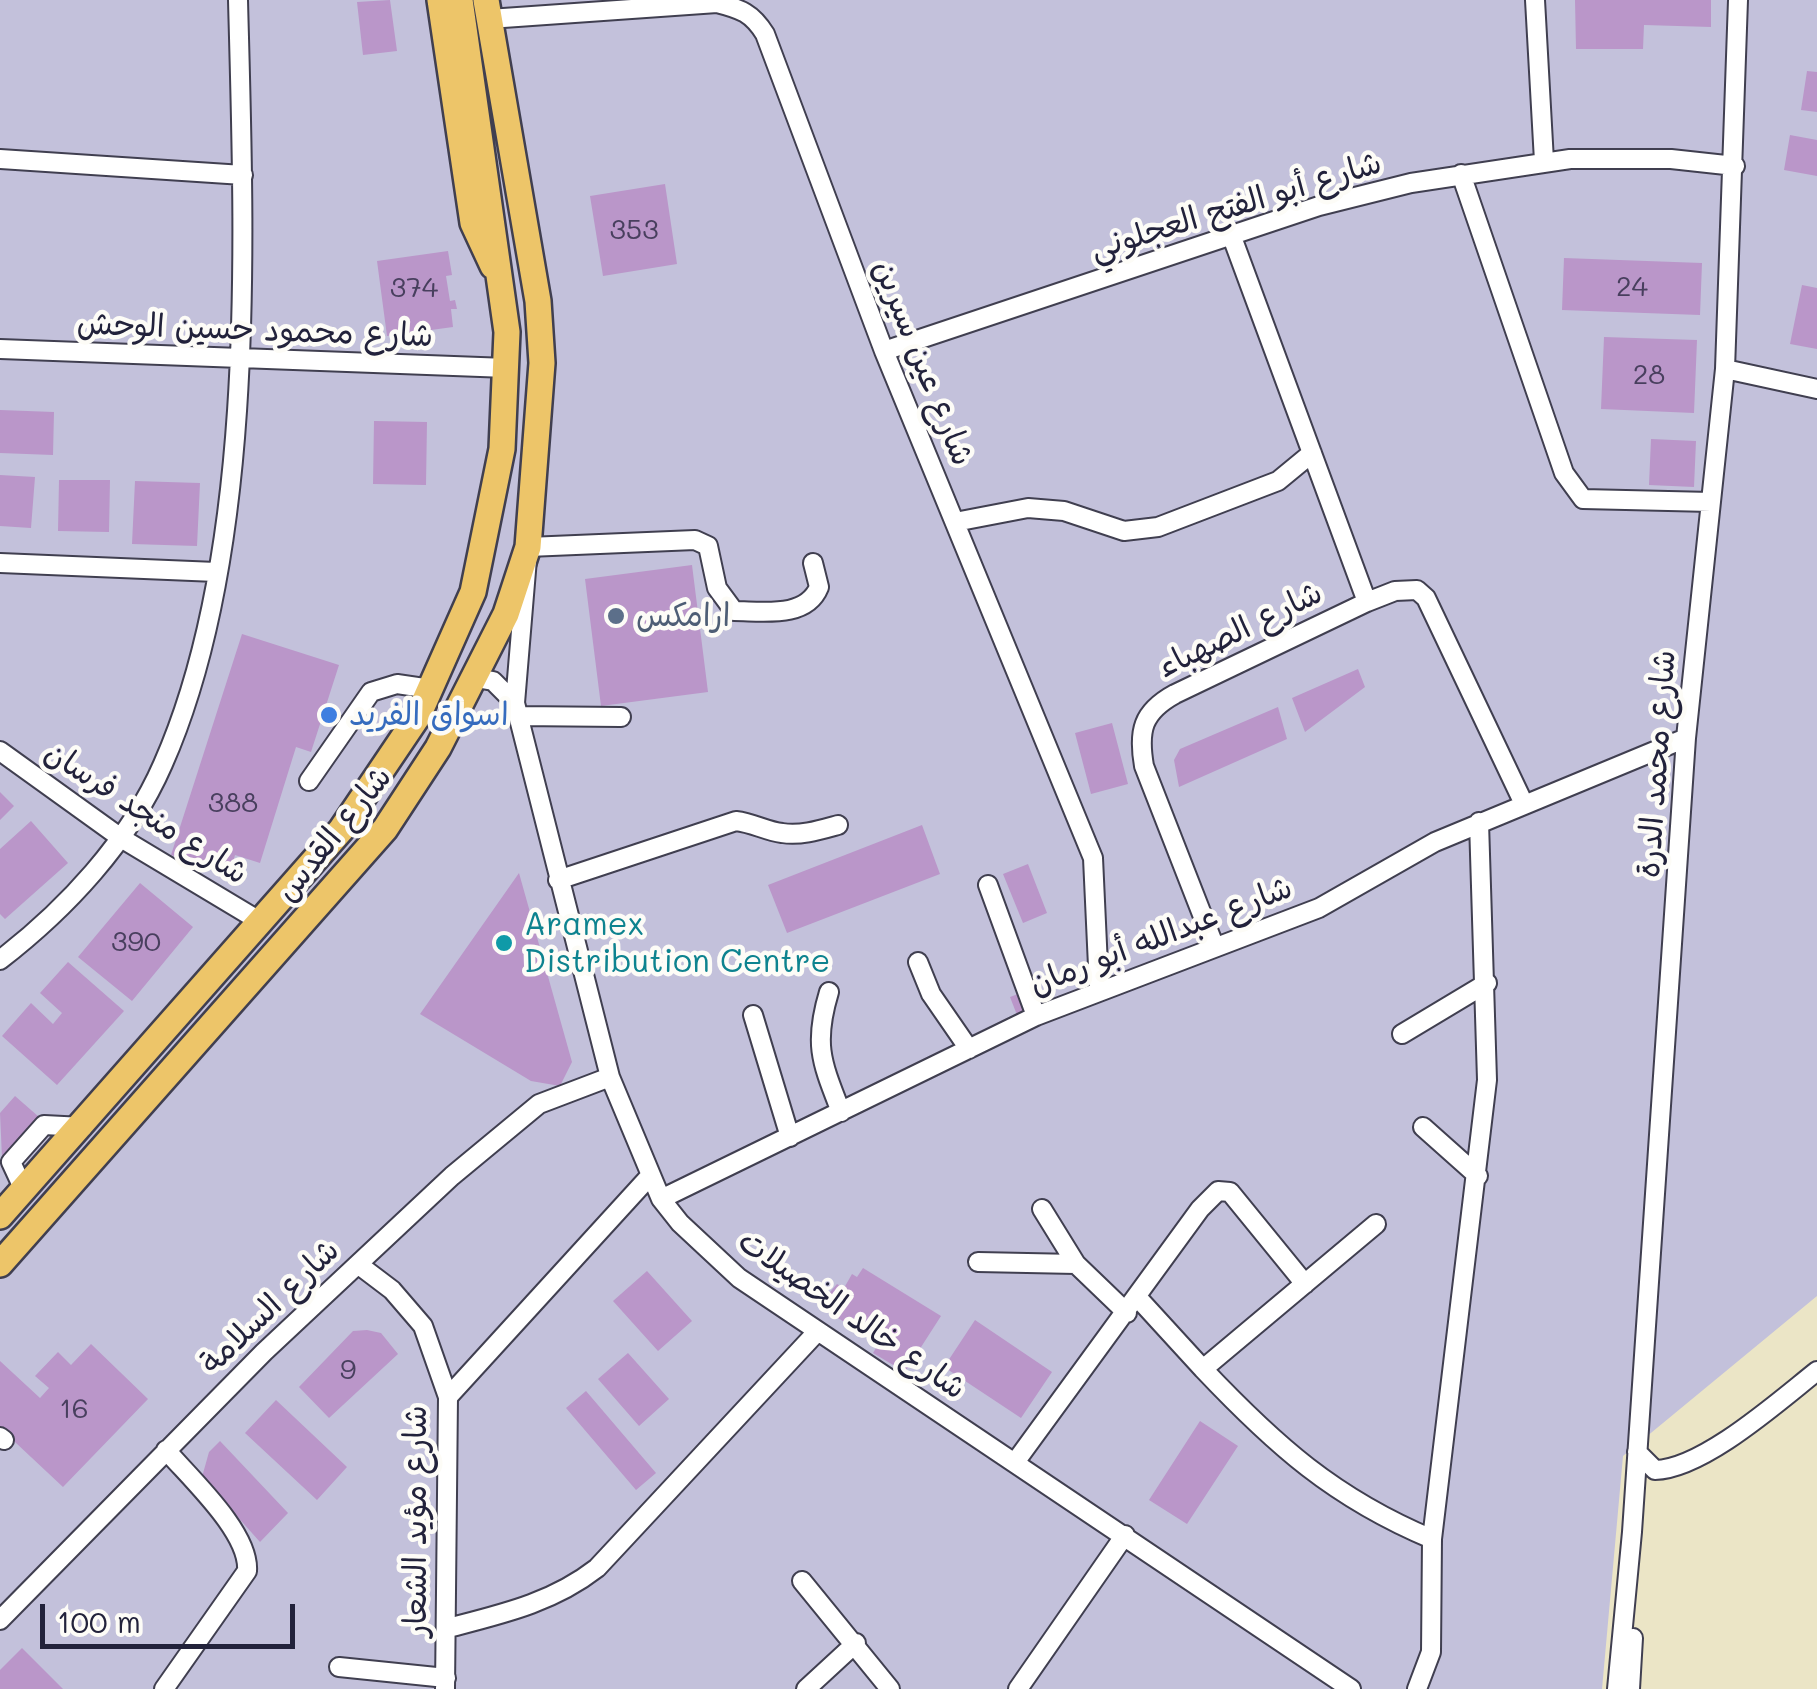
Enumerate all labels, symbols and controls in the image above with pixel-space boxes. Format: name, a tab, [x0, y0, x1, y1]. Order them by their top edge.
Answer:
street label: شارع أبو الفتح العجلوني	[1086, 143, 1386, 269]
house number: 353	[609, 213, 659, 247]
street label: شارع عين سيرين	[864, 255, 982, 471]
house number: 24	[1616, 270, 1648, 304]
house number: 374	[390, 271, 438, 305]
street label: شارع محمود حسين الوحش	[76, 305, 434, 355]
house number: 28	[1633, 358, 1665, 392]
street label: شارع الصهباء	[1151, 574, 1329, 686]
place label: ارامكس	[636, 597, 730, 635]
marker: ارامكس	[605, 605, 627, 627]
street label: شارع محمد الدرة	[1630, 649, 1684, 879]
place label: اسواق الفريد	[349, 696, 509, 734]
marker: اسواق الفريد	[318, 704, 340, 726]
street label: شارع منجد فرسان	[37, 733, 255, 893]
street label: شارع القدس	[268, 759, 400, 909]
house number: 388	[208, 786, 258, 820]
street label: شارع عبدالله أبو رمان	[1024, 868, 1298, 1004]
place label: Aramex Distribution Centre	[524, 906, 830, 981]
house number: 390	[111, 925, 161, 959]
marker: Aramex Distribution Centre	[493, 932, 515, 954]
street label: شارع خالد الخصيلات	[731, 1222, 973, 1408]
street label: شارع السلامة	[193, 1231, 347, 1383]
house number: 9	[340, 1353, 356, 1387]
house number: 16	[59, 1392, 89, 1426]
street label: شارع مؤيد الشعار	[397, 1405, 435, 1637]
scale bar	[45, 1584, 300, 1646]
text: 100 m	[57, 1601, 141, 1641]

